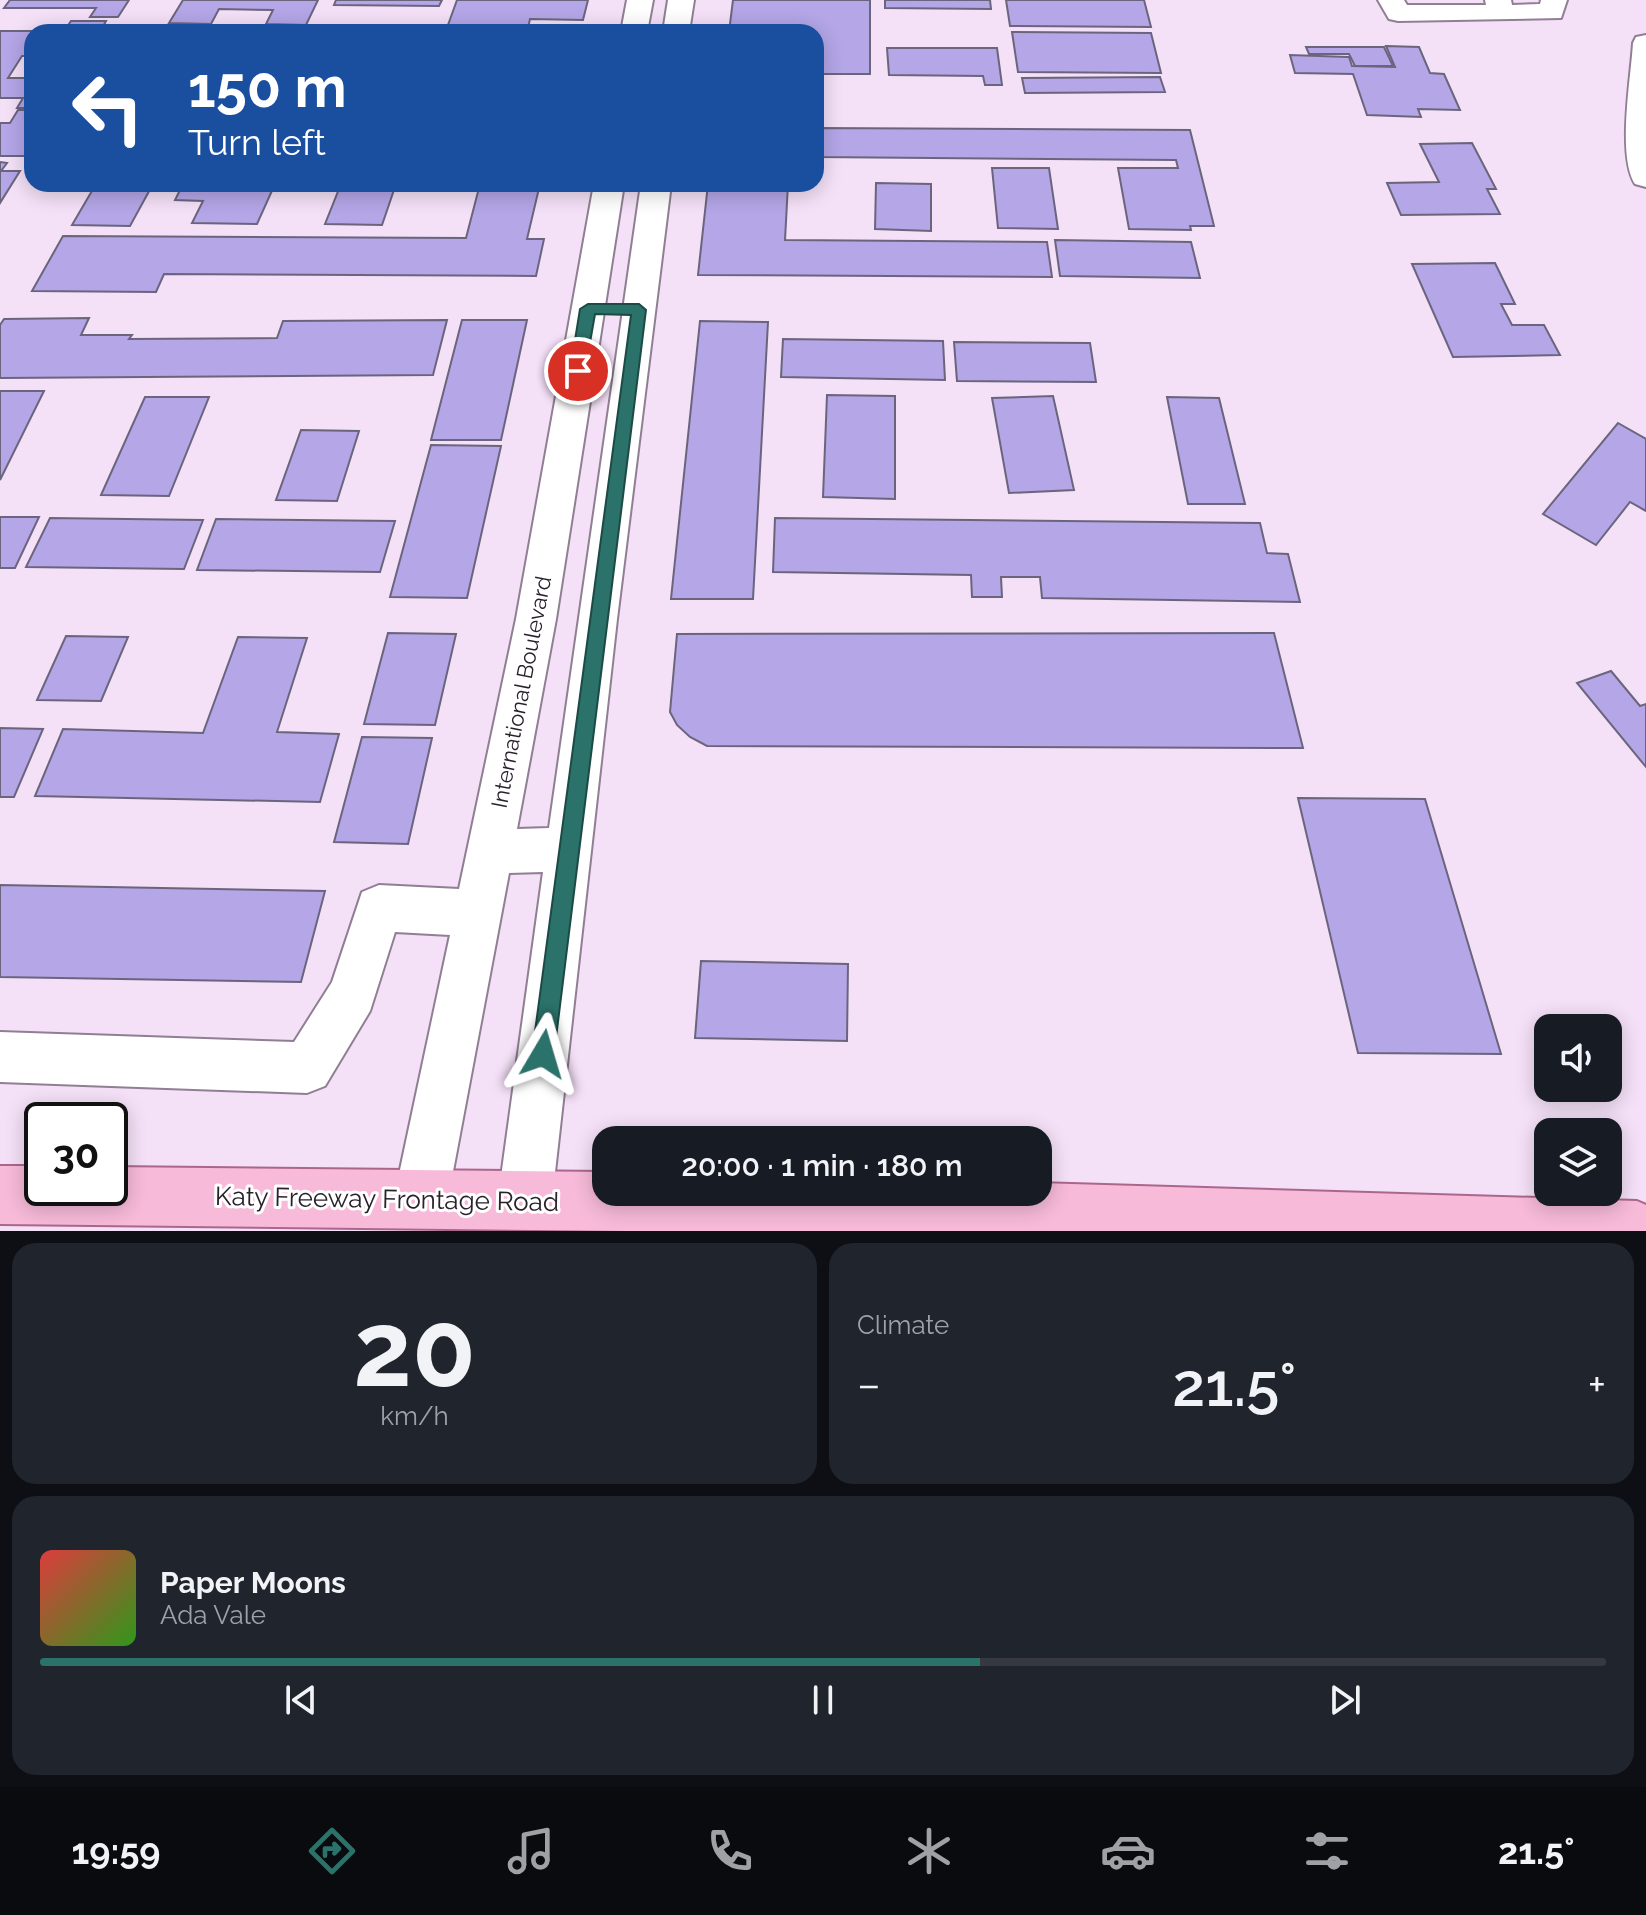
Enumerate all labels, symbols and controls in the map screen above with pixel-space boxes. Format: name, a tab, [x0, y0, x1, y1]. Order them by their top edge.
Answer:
text: 150 m	[188, 54, 347, 120]
icon: left	[56, 56, 160, 160]
text: Turn left	[188, 121, 326, 163]
pin	[544, 337, 612, 405]
icon: arrive	[556, 349, 600, 393]
street label: International Boulevard	[486, 574, 556, 810]
position arrow	[501, 1012, 585, 1096]
map controls	[1534, 1014, 1622, 1206]
button: sound	[1534, 1014, 1622, 1102]
speed limit sign: 30	[24, 1102, 128, 1206]
button: layers	[1534, 1118, 1622, 1206]
text: 20:00 · 1 min · 180 m	[681, 1148, 963, 1183]
street label: Katy Freeway Frontage Road	[215, 1181, 559, 1217]
text: 20	[353, 1288, 476, 1410]
text: Climate	[857, 1310, 949, 1340]
text: 21.5°	[1172, 1350, 1296, 1420]
text: −	[857, 1359, 881, 1410]
text: +	[1588, 1359, 1606, 1410]
text: km/h	[380, 1401, 449, 1431]
text: Paper Moons	[160, 1565, 346, 1600]
text: Ada Vale	[160, 1600, 266, 1630]
icon: previous	[279, 1678, 323, 1722]
icon: pause	[801, 1678, 845, 1722]
icon: next	[1323, 1678, 1367, 1722]
icon: directions	[304, 1823, 360, 1879]
icon: music	[503, 1823, 559, 1879]
icon: phone	[702, 1823, 758, 1879]
icon: climate	[901, 1823, 957, 1879]
icon: car	[1100, 1823, 1156, 1879]
icon: filters	[1299, 1823, 1355, 1879]
text: 19:59	[72, 1830, 161, 1872]
text: 21.5°	[1498, 1830, 1574, 1872]

